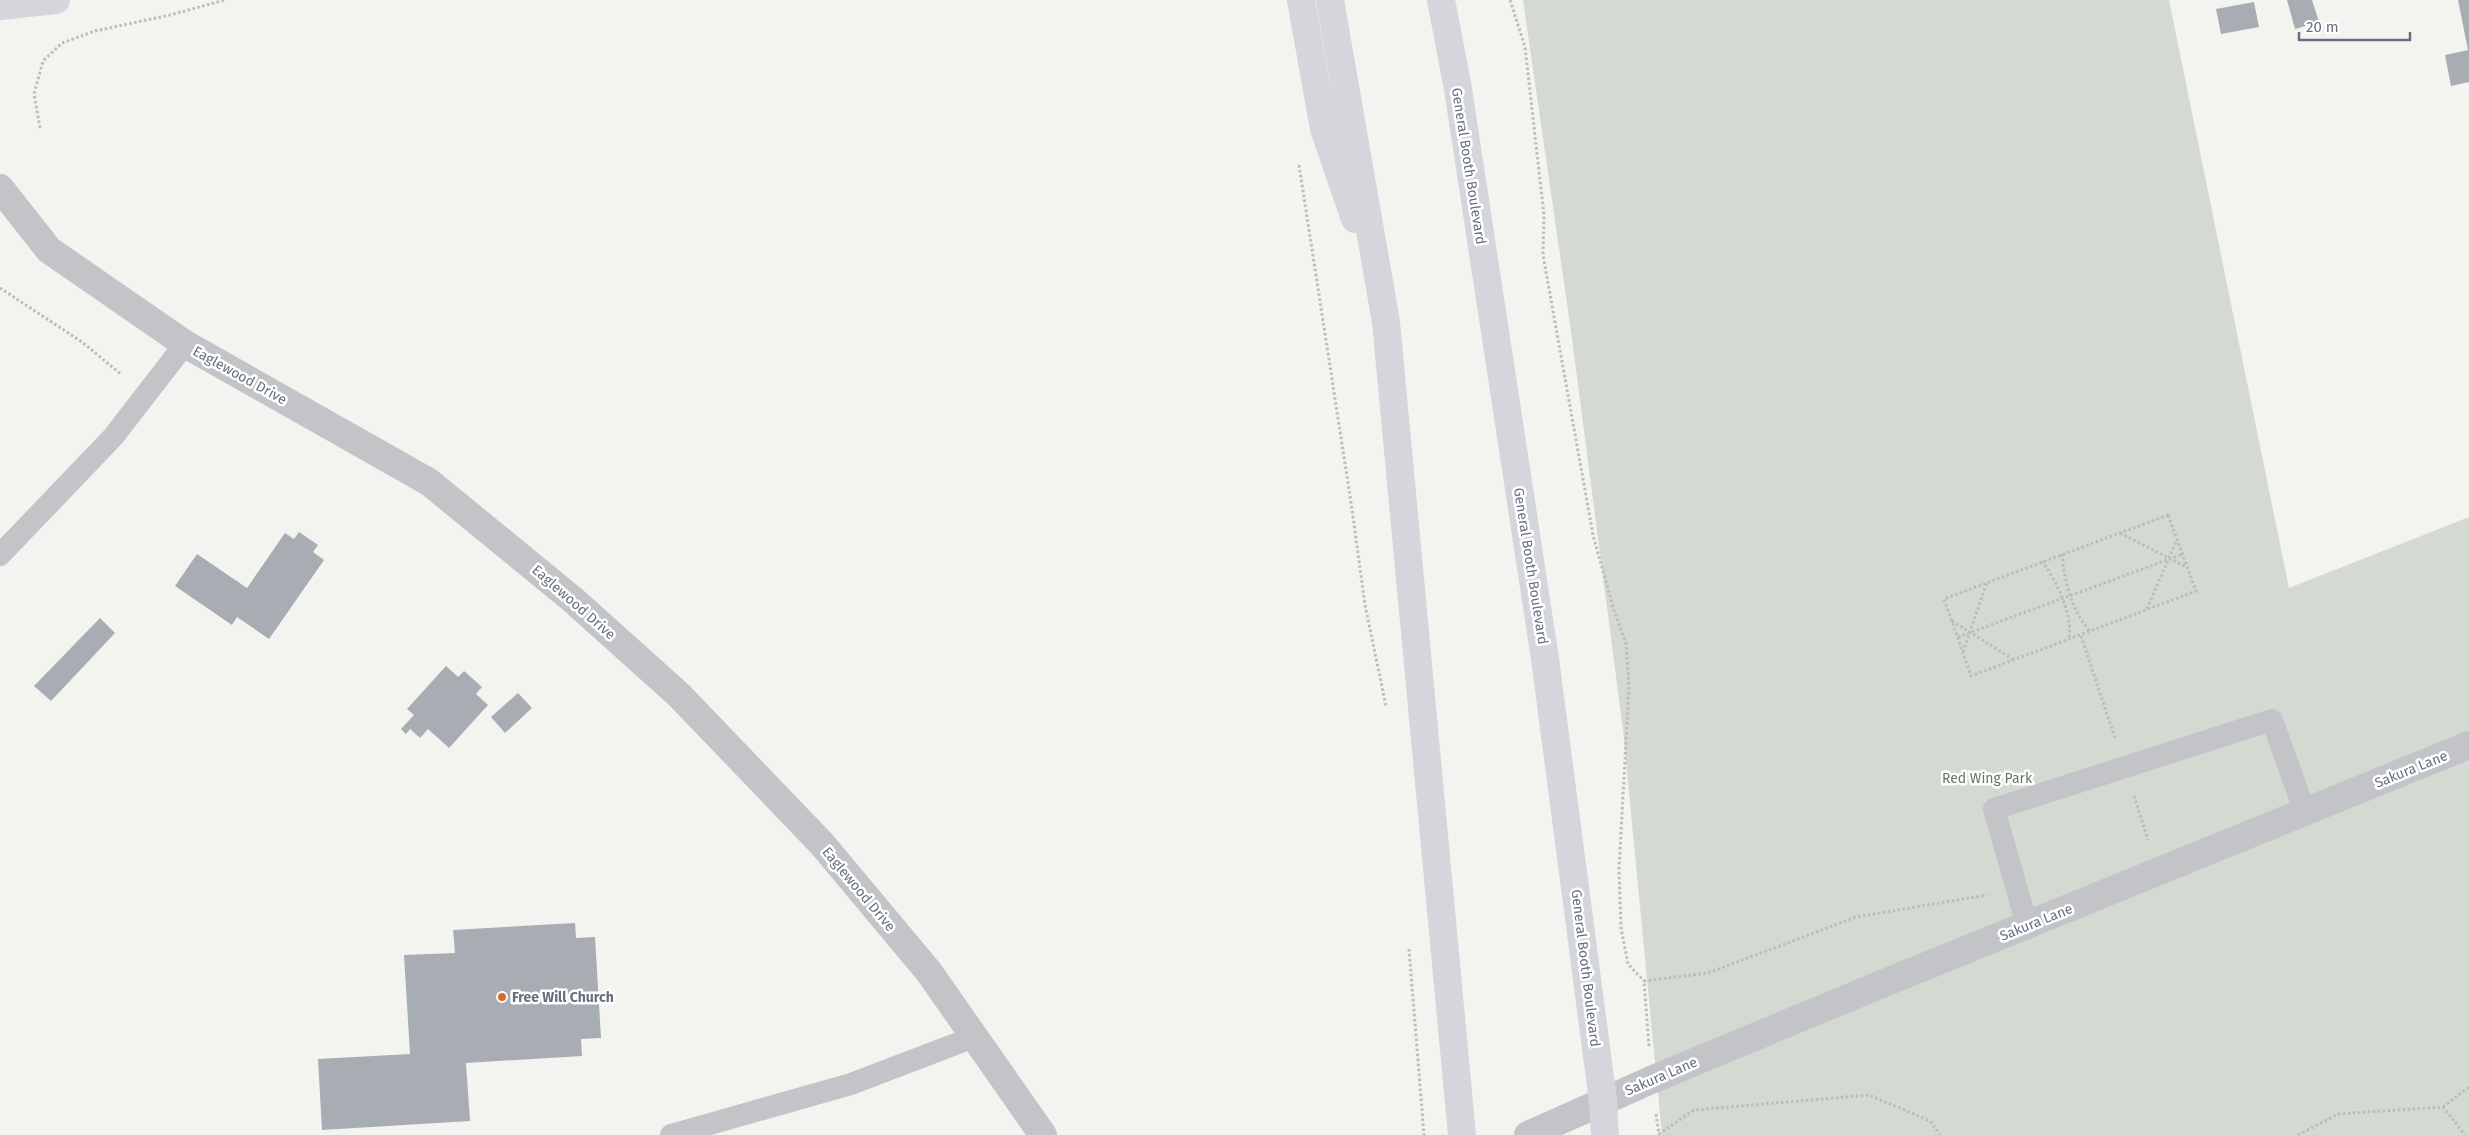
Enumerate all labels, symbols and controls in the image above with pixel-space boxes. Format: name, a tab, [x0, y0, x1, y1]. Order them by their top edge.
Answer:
scale bar	[2299, 10, 2410, 42]
text: 20 m	[2306, 18, 2339, 36]
street label: General Booth Boulevard	[1448, 87, 1489, 246]
street label: Eaglewood Drive	[190, 343, 290, 408]
street label: General Booth Boulevard	[1510, 487, 1551, 646]
street label: Eaglewood Drive	[528, 562, 619, 643]
street label: Sakura Lane	[2372, 747, 2450, 792]
park label: Red Wing Park	[1942, 770, 2033, 787]
street label: Eaglewood Drive	[818, 844, 899, 935]
street label: General Booth Boulevard	[1567, 888, 1604, 1048]
street label: Sakura Lane	[1997, 900, 2075, 945]
place label: Free Will Church	[512, 989, 614, 1006]
marker: Free Will Church	[496, 991, 508, 1003]
street label: Sakura Lane	[1622, 1054, 1700, 1099]

